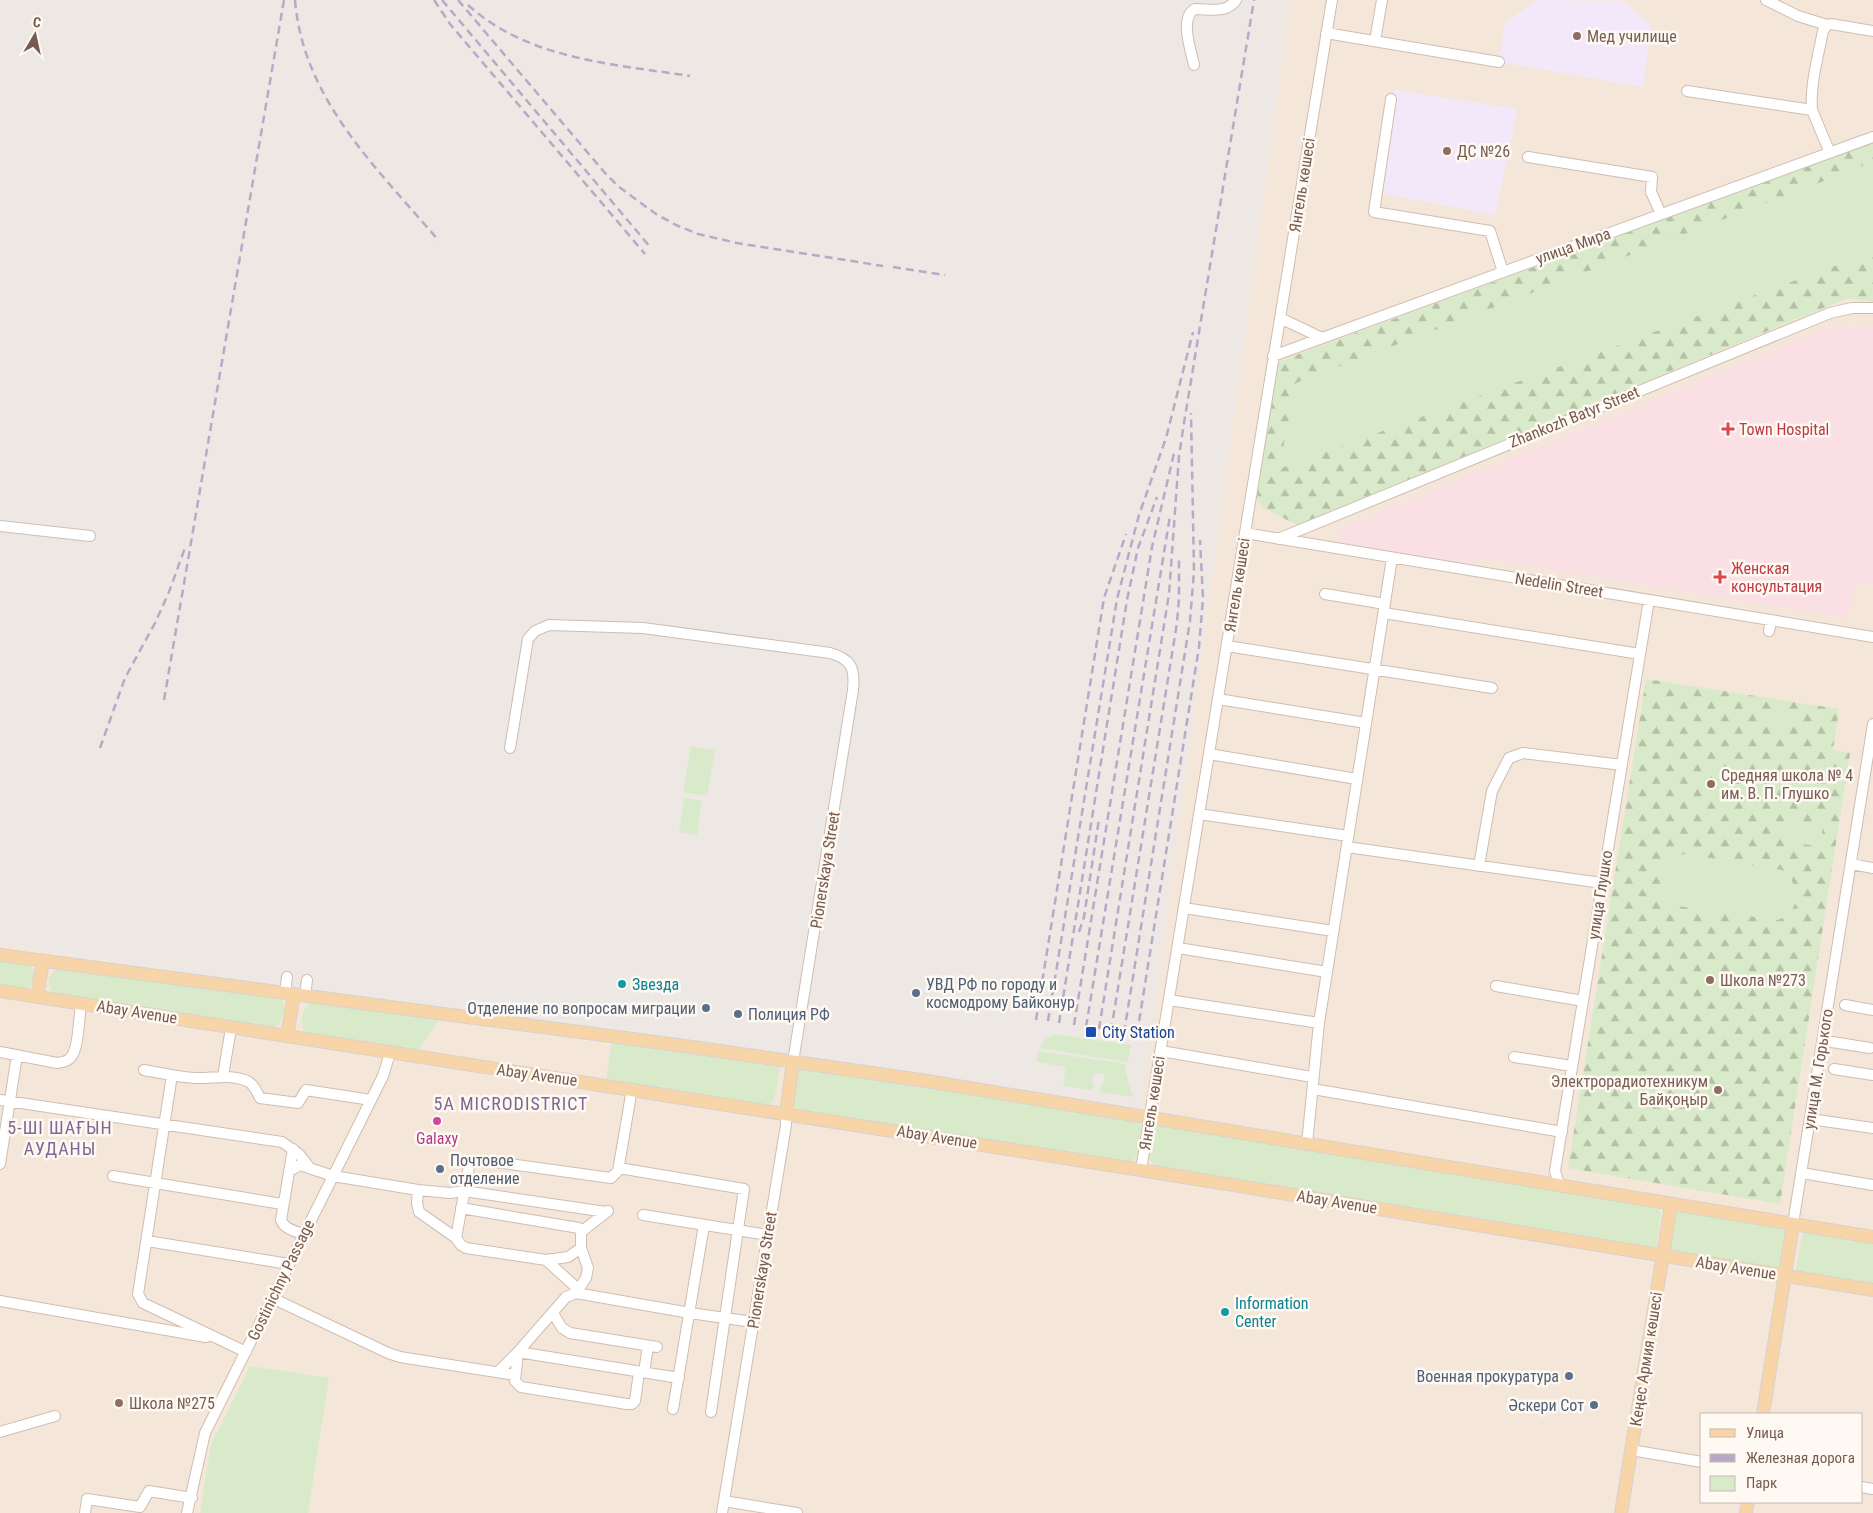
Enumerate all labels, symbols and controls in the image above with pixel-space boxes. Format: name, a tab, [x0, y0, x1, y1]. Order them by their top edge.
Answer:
north arrow	[10, 10, 60, 60]
text: С	[32, 14, 42, 31]
place label: Мед училище	[1587, 27, 1677, 46]
marker: Мед училище	[1571, 30, 1583, 42]
street label: Янгель көшесі	[1285, 136, 1319, 234]
place label: ДС №26	[1457, 142, 1510, 161]
marker: ДС №26	[1441, 145, 1453, 157]
street label: улица Мира	[1533, 224, 1613, 268]
street label: Zhankozh Batyr Street	[1506, 382, 1642, 452]
place label: Town Hospital	[1739, 420, 1829, 439]
marker: Town Hospital	[1721, 422, 1735, 436]
street label: Янгель көшесі	[1220, 536, 1254, 634]
place label: Женская консультация	[1731, 559, 1822, 596]
street label: Nedelin Street	[1514, 569, 1605, 601]
marker: Женская консультация	[1713, 570, 1727, 584]
place label: Средняя школа № 4 им. В. П. Глушко	[1721, 766, 1853, 803]
marker: Средняя школа № 4 им. В. П. Глушко	[1705, 778, 1717, 790]
street label: Pionerskaya Street	[806, 810, 844, 930]
street label: улица Глушко	[1584, 849, 1616, 941]
place label: Школа №273	[1720, 971, 1806, 990]
marker: Школа №273	[1704, 974, 1716, 986]
place label: Звезда	[632, 975, 679, 994]
place label: УВД РФ по городу и космодрому Байконур	[926, 975, 1075, 1012]
marker: Звезда	[616, 978, 628, 990]
marker: УВД РФ по городу и космодрому Байконур	[910, 987, 922, 999]
street label: Abay Avenue	[95, 996, 179, 1028]
place label: Отделение по вопросам миграции	[467, 999, 696, 1018]
marker: Отделение по вопросам миграции	[700, 1002, 712, 1014]
place label: Полиция РФ	[748, 1005, 830, 1024]
street label: улица М. Горького	[1799, 1007, 1837, 1131]
marker: Полиция РФ	[732, 1008, 744, 1020]
place label: City Station	[1102, 1023, 1175, 1042]
marker: City Station	[1084, 1025, 1098, 1039]
street label: Янгель көшесі	[1135, 1054, 1169, 1152]
street label: Abay Avenue	[496, 1060, 578, 1090]
place label: Электрорадиотехникум Байқоңыр	[1551, 1072, 1708, 1109]
marker: Электрорадиотехникум Байқоңыр	[1712, 1084, 1724, 1096]
district label: 5A MICRODISTRICT	[434, 1093, 588, 1114]
marker: Galaxy	[431, 1115, 443, 1127]
district label: 5-ШІ ШАҒЫН АУДАНЫ	[7, 1117, 113, 1159]
street label: Abay Avenue	[895, 1121, 979, 1153]
place label: Galaxy	[416, 1129, 458, 1148]
place label: Почтовое отделение	[450, 1151, 520, 1188]
marker: Почтовое отделение	[434, 1163, 446, 1175]
street label: Abay Avenue	[1295, 1186, 1379, 1218]
street label: Pionerskaya Street	[743, 1210, 781, 1330]
street label: Gostinichny Passage	[244, 1217, 318, 1343]
street label: Abay Avenue	[1694, 1252, 1778, 1284]
street label: Кеңес Армия көшесі	[1626, 1290, 1666, 1428]
place label: Information Center	[1235, 1294, 1309, 1331]
marker: Information Center	[1219, 1306, 1231, 1318]
place label: Военная прокуратура	[1416, 1367, 1559, 1386]
marker: Военная прокуратура	[1563, 1370, 1575, 1382]
place label: Школа №275	[129, 1394, 215, 1413]
place label: Әскери Сот	[1509, 1396, 1584, 1415]
marker: Школа №275	[113, 1397, 125, 1409]
marker: Әскери Сот	[1588, 1399, 1600, 1411]
legend	[1700, 1413, 1863, 1503]
text: Улица	[1746, 1424, 1784, 1442]
text: Железная дорога	[1746, 1449, 1855, 1467]
text: Парк	[1746, 1474, 1777, 1492]

